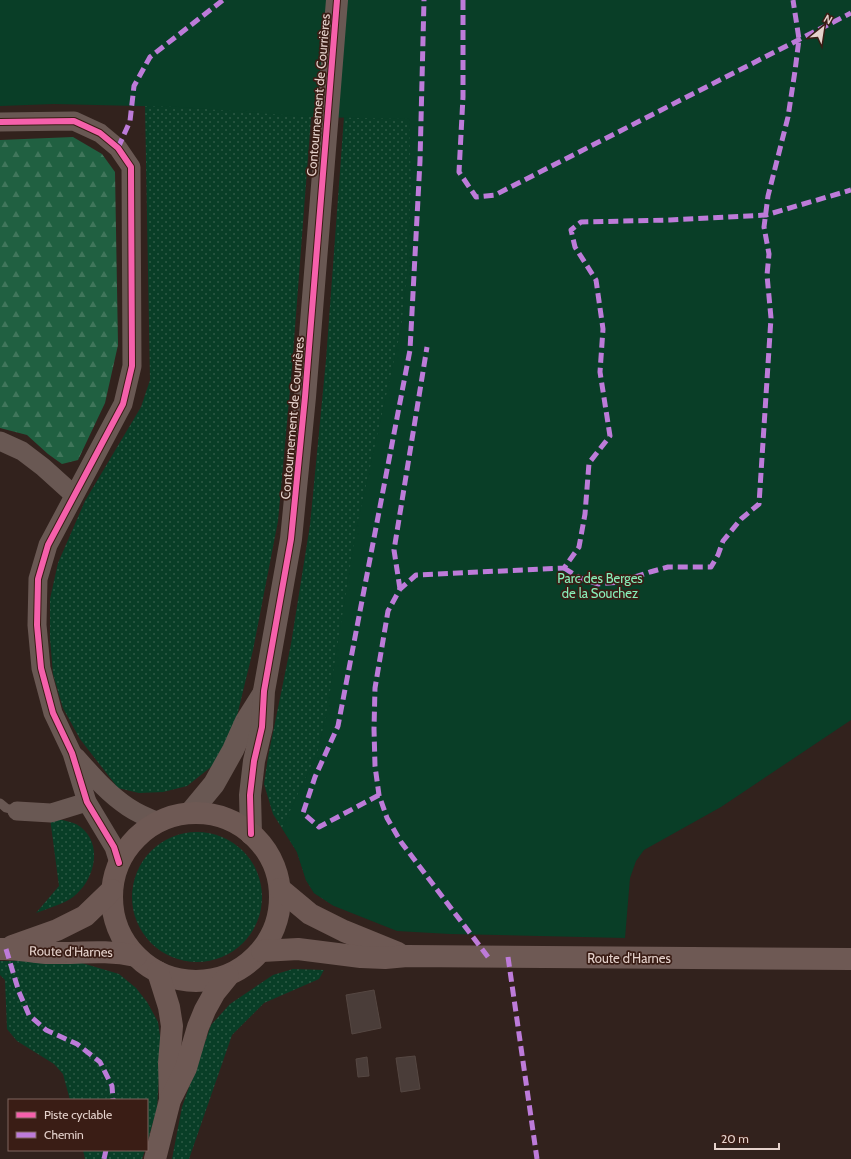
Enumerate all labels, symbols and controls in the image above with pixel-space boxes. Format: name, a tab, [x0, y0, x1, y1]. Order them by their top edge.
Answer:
north arrow	[803, 8, 843, 48]
text: N	[821, 11, 835, 27]
street label: Contournement de Courrières	[303, 12, 333, 177]
street label: Contournement de Courrières	[277, 335, 307, 500]
park label: Parc des Berges de la Souchez	[557, 570, 643, 601]
street label: Route d'Harnes	[29, 942, 114, 960]
street label: Route d'Harnes	[587, 950, 671, 966]
legend	[8, 1099, 148, 1151]
text: Piste cyclable	[44, 1107, 112, 1122]
scale bar	[715, 1125, 779, 1151]
text: Chemin	[44, 1127, 84, 1142]
text: 20 m	[721, 1131, 749, 1146]

